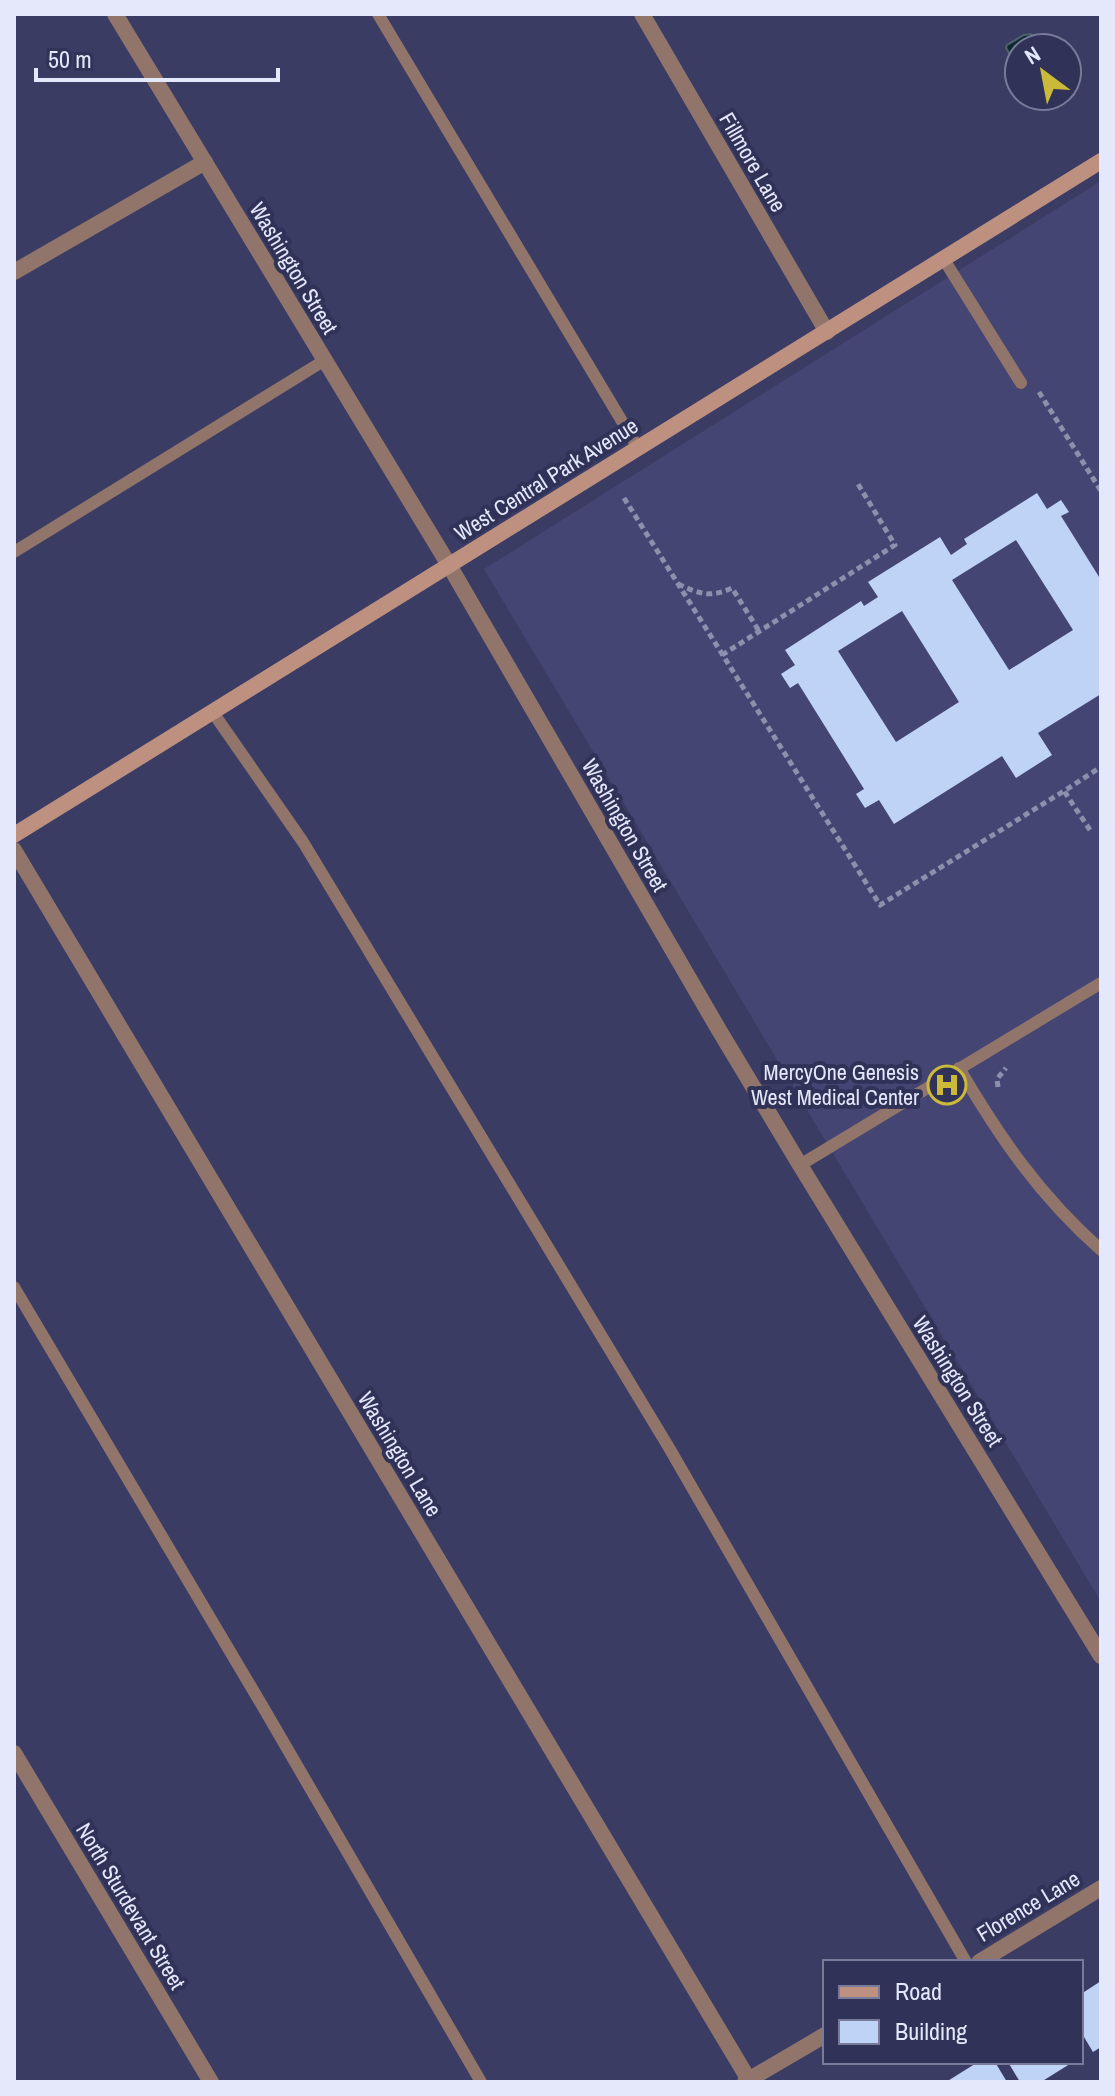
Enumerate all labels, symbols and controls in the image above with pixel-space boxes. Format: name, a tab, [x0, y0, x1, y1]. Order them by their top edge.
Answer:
scale bar	[36, 32, 278, 82]
north arrow	[1003, 32, 1083, 112]
text: N	[1019, 39, 1046, 71]
text: 50 m	[48, 43, 92, 75]
street label: Fillmore Lane	[712, 107, 794, 217]
street label: Washington Street	[243, 197, 345, 339]
street label: West Central Park Avenue	[449, 410, 643, 548]
street label: Washington Street	[575, 753, 675, 897]
place label: MercyOne Genesis West Medical Center	[751, 1057, 919, 1112]
hospital icon: MercyOne Genesis West Medical Center	[926, 1064, 968, 1106]
street label: Washington Street	[906, 1310, 1010, 1452]
street label: Washington Lane	[351, 1386, 449, 1522]
street label: North Sturdevant Street	[69, 1817, 193, 1995]
street label: Florence Lane	[971, 1863, 1085, 1949]
legend	[823, 1960, 1083, 2064]
text: Road	[895, 1975, 942, 2007]
text: Building	[895, 2015, 967, 2047]

